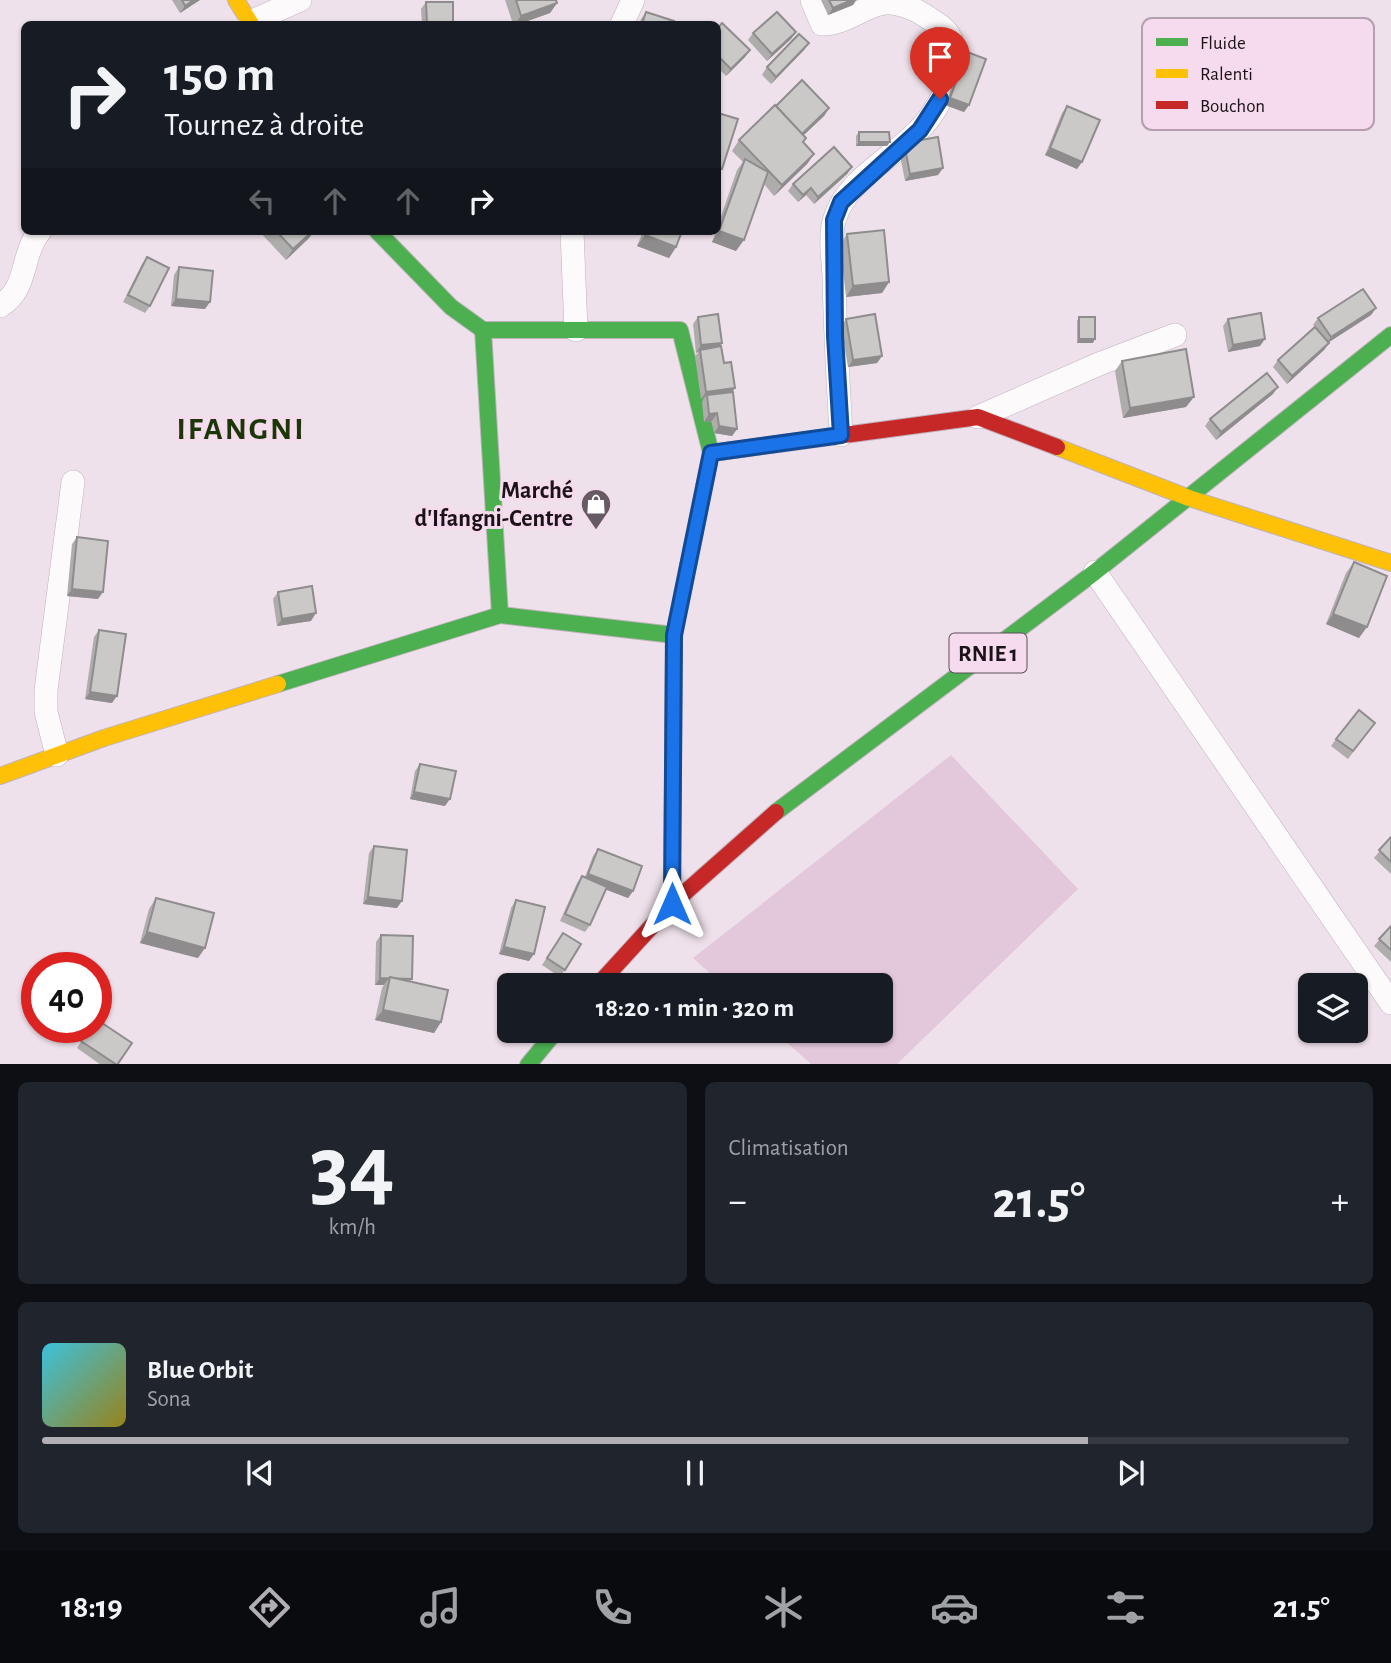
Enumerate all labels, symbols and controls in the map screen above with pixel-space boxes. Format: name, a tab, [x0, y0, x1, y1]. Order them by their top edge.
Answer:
legend	[1142, 18, 1374, 130]
pin	[910, 27, 970, 99]
text: Fluide	[1200, 34, 1246, 53]
icon: arrive	[921, 38, 959, 76]
icon: right	[49, 49, 140, 140]
text: 150 m	[164, 51, 275, 100]
text: Ralenti	[1200, 65, 1253, 84]
text: Bouchon	[1200, 97, 1265, 116]
text: Tournez à droite	[164, 109, 364, 141]
icon: left	[243, 182, 281, 220]
icon: ahead	[316, 182, 354, 220]
icon: ahead	[389, 182, 427, 220]
icon: right	[462, 182, 500, 220]
district label: IFANGNI	[176, 413, 306, 445]
place label: Marché d'Ifangni-Centre	[415, 479, 573, 531]
shop icon: Marché d'Ifangni-Centre	[579, 487, 613, 531]
road number: RNIE 1	[950, 634, 1026, 673]
position arrow	[635, 867, 709, 941]
speed limit sign: 40	[21, 952, 112, 1043]
map controls	[1298, 973, 1368, 1043]
button: layers	[1298, 973, 1368, 1043]
text: 18:20 · 1 min · 320 m	[596, 995, 794, 1021]
text: 34	[310, 1123, 395, 1214]
text: Climatisation	[729, 1137, 849, 1160]
text: 21.5°	[992, 1175, 1085, 1227]
text: −	[729, 1183, 747, 1221]
text: +	[1331, 1183, 1349, 1221]
text: km/h	[329, 1216, 376, 1239]
text: Blue Orbit	[147, 1357, 253, 1383]
text: Sona	[147, 1388, 191, 1411]
icon: previous	[241, 1454, 279, 1492]
icon: pause	[676, 1454, 714, 1492]
icon: next	[1112, 1454, 1150, 1492]
icon: directions	[245, 1583, 294, 1632]
icon: music	[416, 1583, 465, 1632]
icon: phone	[588, 1583, 637, 1632]
icon: climate	[759, 1583, 808, 1632]
icon: car	[930, 1583, 979, 1632]
icon: filters	[1101, 1583, 1150, 1632]
text: 18:19	[61, 1591, 123, 1623]
text: 21.5°	[1273, 1591, 1330, 1623]

